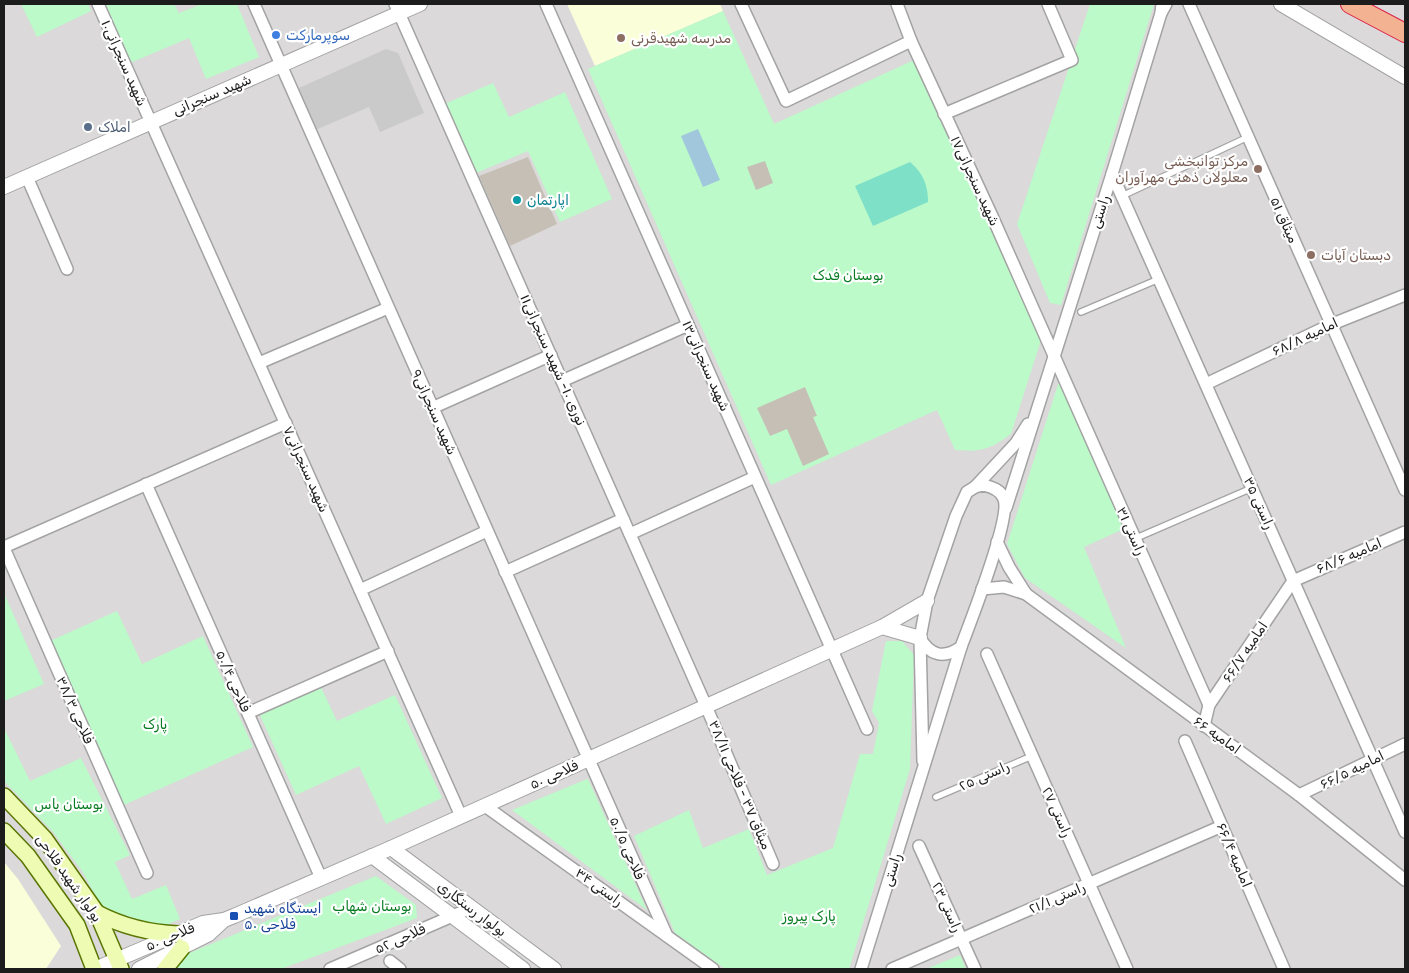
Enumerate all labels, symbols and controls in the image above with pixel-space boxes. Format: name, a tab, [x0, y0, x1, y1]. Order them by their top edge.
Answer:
street label: شهید سنجرانی۱۰	[97, 17, 151, 109]
place label: سوپرمارکت	[286, 27, 350, 45]
marker: سوپرمارکت	[270, 29, 282, 41]
place label: مدرسه شهیدقرنی	[631, 30, 731, 47]
marker: مدرسه شهیدقرنی	[615, 32, 627, 44]
street label: شهید سنجرانی	[170, 71, 254, 119]
place label: املاک	[98, 119, 131, 136]
marker: املاک	[82, 121, 94, 133]
street label: شهید سنجرانی۱۷	[947, 133, 1003, 229]
place label: مرکز توانبخشی معلولان ذهنی مهرآوران	[1115, 153, 1248, 186]
marker: مرکز توانبخشی معلولان ذهنی مهرآوران	[1252, 163, 1264, 175]
place label: اپارتمان	[527, 192, 569, 210]
street label: راستی	[1087, 193, 1113, 231]
marker: اپارتمان	[511, 194, 523, 206]
street label: میثاق ۵۱	[1266, 194, 1302, 246]
place label: دبستان آیات	[1321, 247, 1391, 264]
marker: دبستان آیات	[1305, 249, 1317, 261]
park label: بوستان فدک	[812, 267, 884, 284]
street label: نوری ۱۰- شهید سنجرانی۱۱	[516, 292, 590, 428]
street label: امامیه ۶۸/۸	[1269, 314, 1341, 360]
street label: شهید سنجرانی۱۳	[678, 318, 734, 414]
street label: شهید سنجرانی۹	[408, 366, 460, 458]
street label: شهید سنجرانی۷	[279, 423, 333, 515]
street label: راستی ۳۵	[1240, 474, 1278, 532]
street label: راستی ۳۱	[1113, 504, 1149, 558]
street label: امامیه ۶۸/۶	[1314, 535, 1384, 577]
street label: امامیه ۶۶/۷	[1218, 618, 1272, 686]
street label: فلاحی ۵۰/۴	[212, 647, 254, 715]
street label: فلاحی ۳۸/۳	[53, 674, 98, 747]
street label: امامیه ۶۶	[1190, 712, 1244, 758]
park label: پارک	[143, 716, 167, 734]
street label: میثاق ۳۷ - فلاحی ۳۸/۱۱	[705, 718, 775, 852]
street label: امامیه ۶۶/۵	[1317, 747, 1387, 793]
street label: فلاحی ۵۰	[527, 757, 581, 793]
street label: راستی ۲۵	[956, 757, 1012, 795]
street label: راستی ۲۷	[1038, 784, 1076, 840]
park label: بوستان یاس	[35, 796, 103, 813]
street label: فلاحی ۵۰/۵	[606, 814, 649, 882]
street label: امامیه ۶۶/۴	[1213, 820, 1255, 890]
street label: بولوار شهید فلاحی	[32, 831, 106, 925]
street label: راستی	[879, 851, 905, 889]
street label: راستی ۳۴	[572, 864, 626, 910]
street label: بولوار رستگاری	[434, 878, 510, 940]
street label: راستی ۲۳	[928, 879, 966, 935]
street label: راستی ۲۱/۱	[1026, 879, 1088, 917]
park label: بوستان شهاب	[332, 898, 412, 915]
place label: ایستگاه شهید فلاحی ۵۰	[244, 900, 322, 933]
park label: پارک پیروز	[781, 908, 836, 926]
marker: ایستگاه شهید فلاحی ۵۰	[228, 910, 240, 922]
street label: فلاحی ۵۰	[143, 919, 197, 955]
street label: فلاحی ۵۲	[372, 920, 428, 958]

